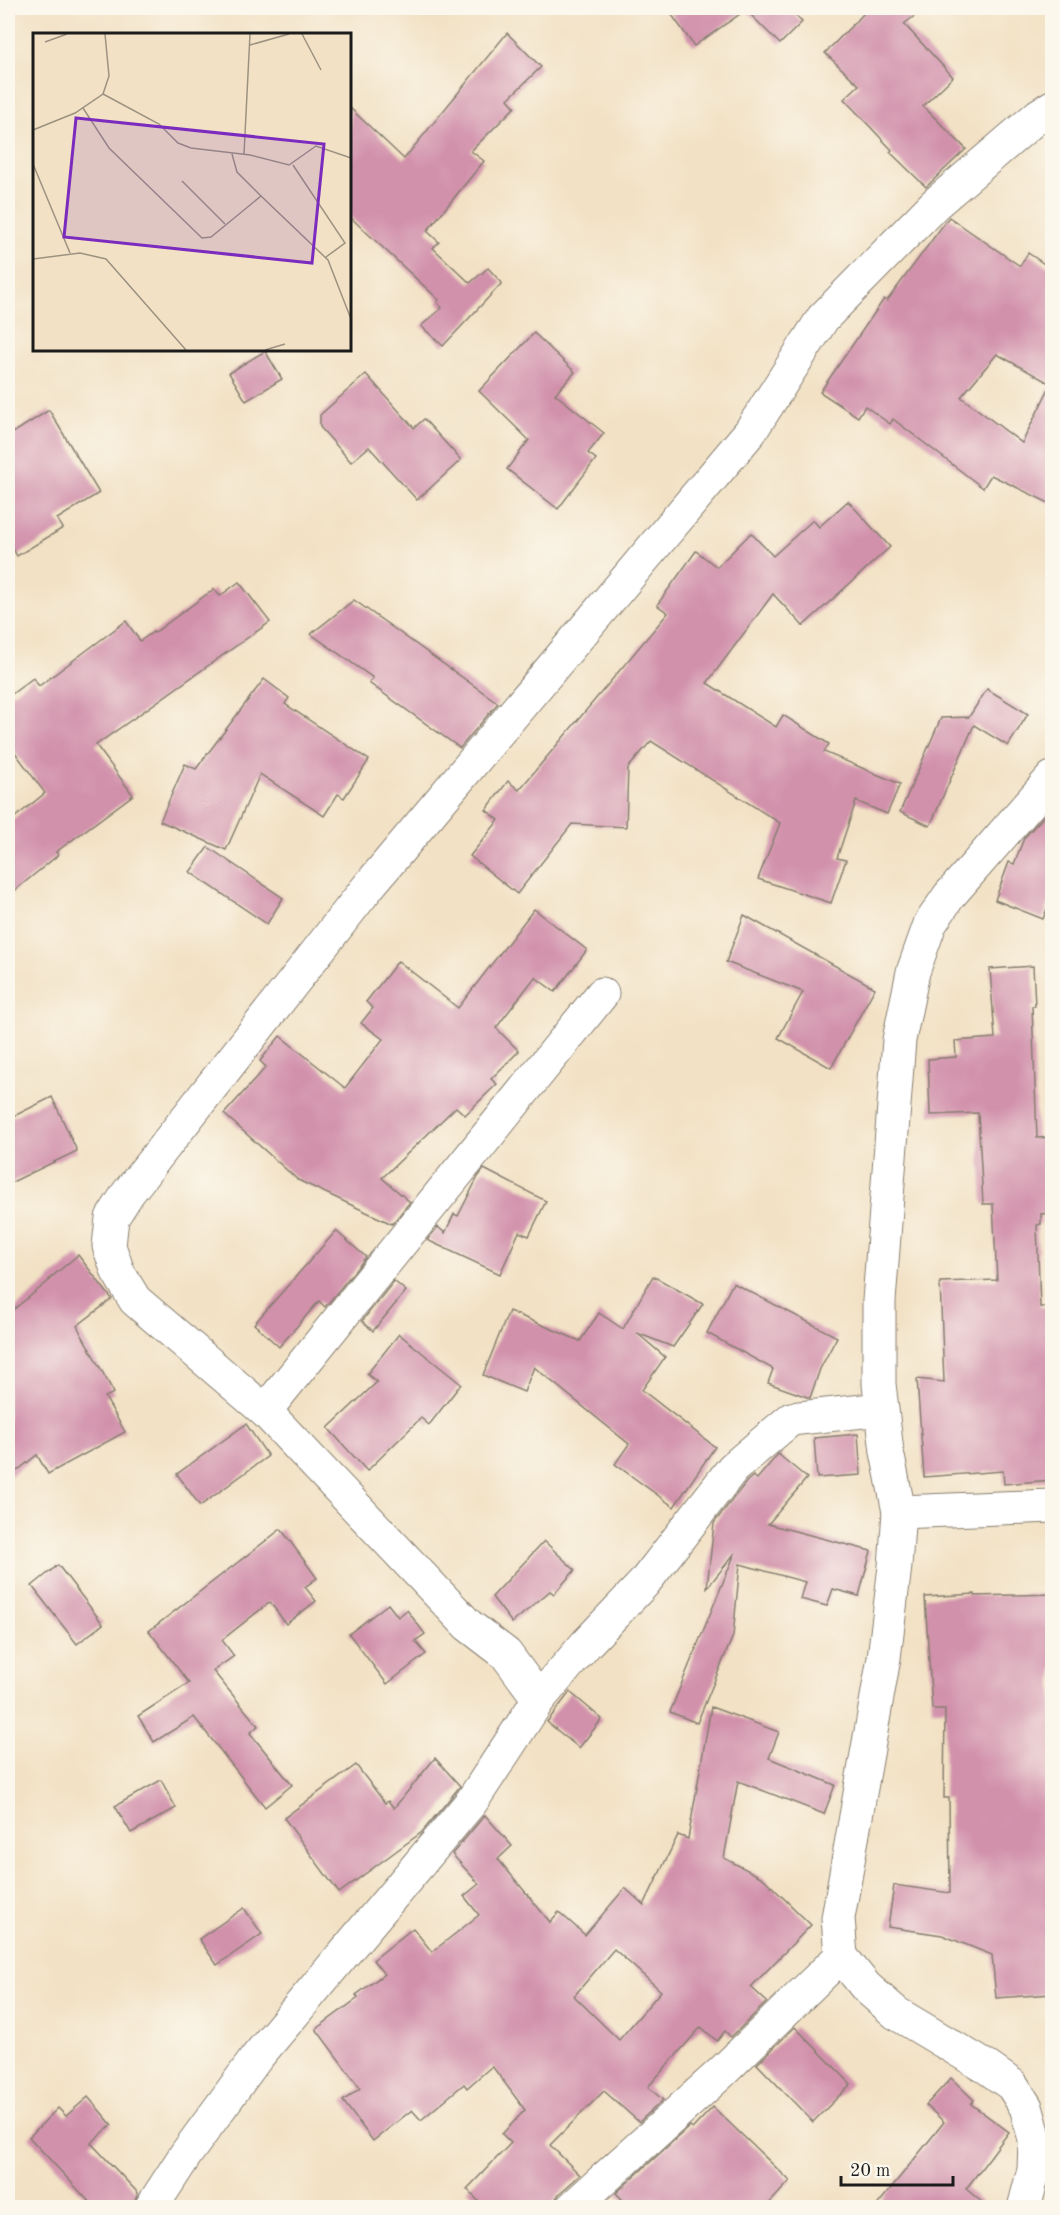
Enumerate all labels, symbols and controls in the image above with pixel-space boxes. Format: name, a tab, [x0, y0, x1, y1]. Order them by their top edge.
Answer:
inset map	[33, 33, 351, 351]
scale bar	[841, 2149, 954, 2187]
text: 20 m	[850, 2162, 890, 2180]

